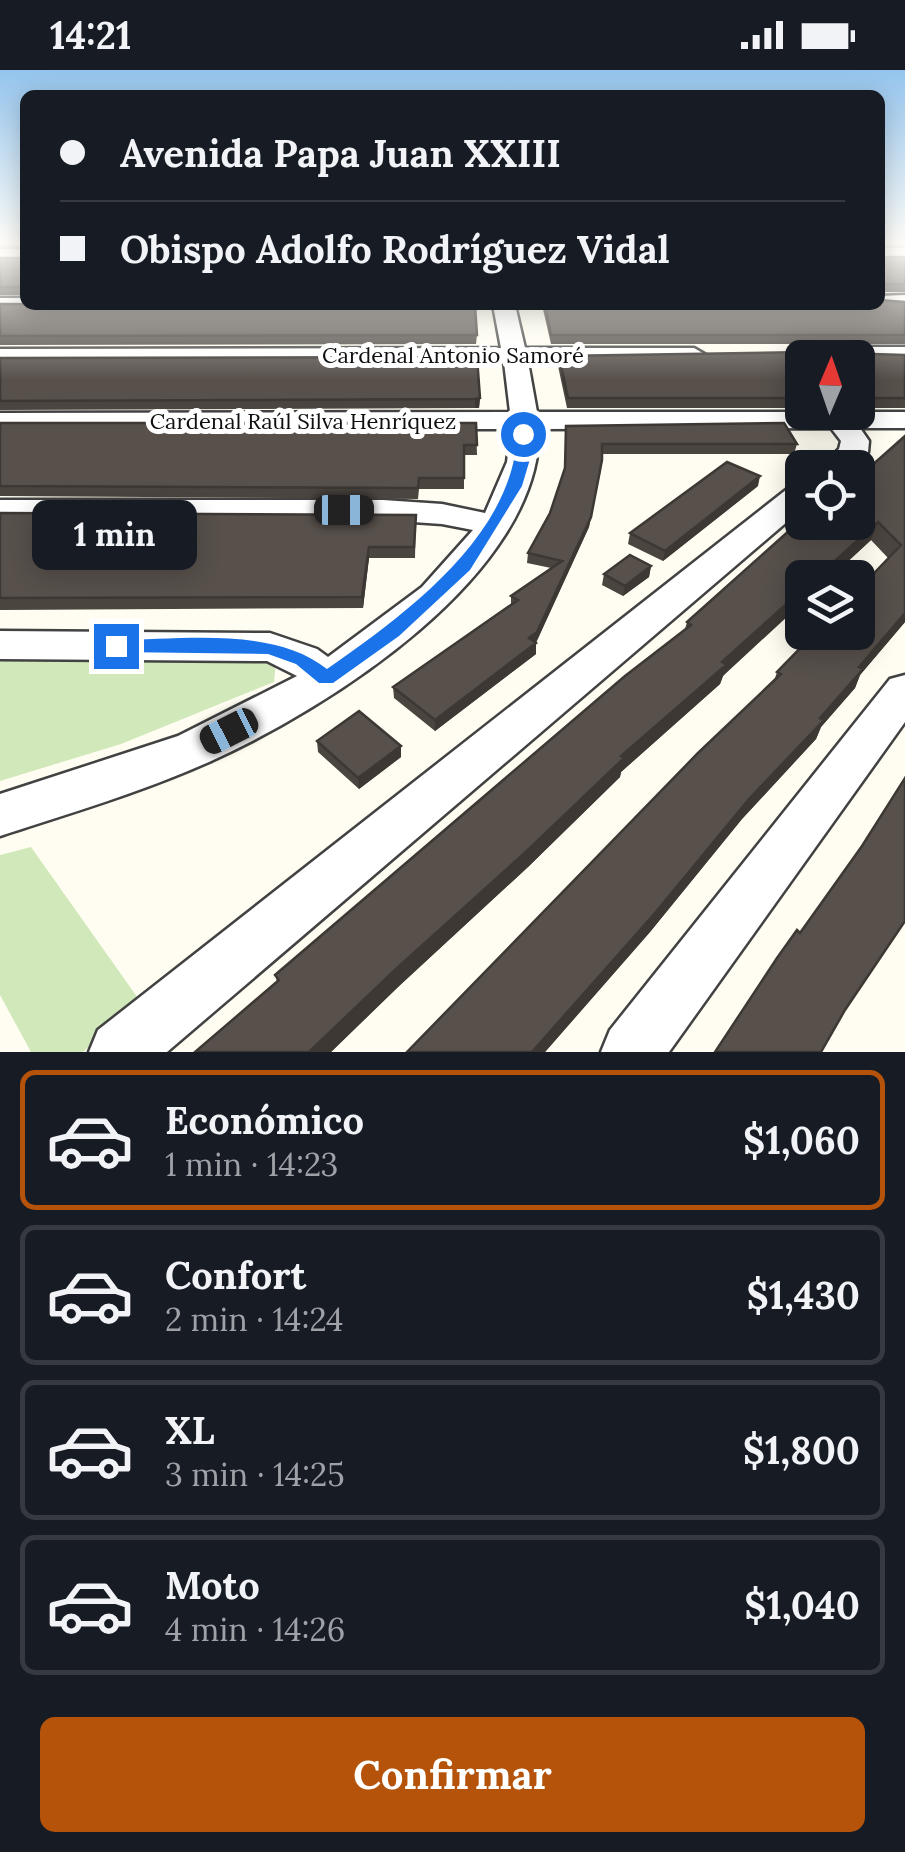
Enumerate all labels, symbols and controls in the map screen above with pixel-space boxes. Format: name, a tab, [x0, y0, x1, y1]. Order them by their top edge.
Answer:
text: 14:21	[50, 11, 131, 59]
text: Avenida Papa Juan XXIII	[120, 129, 561, 177]
text: Obispo Adolfo Rodríguez Vidal	[120, 225, 669, 273]
north arrow	[785, 340, 875, 430]
map controls	[785, 340, 875, 650]
street label: Cardenal Antonio Samoré	[322, 341, 584, 369]
street label: Cardenal Raúl Silva Henríquez	[150, 407, 456, 435]
route start	[501, 412, 546, 457]
button: locate	[785, 450, 875, 540]
car	[314, 495, 374, 525]
callout: 1 min	[34, 501, 198, 571]
text: 1 min	[74, 514, 155, 555]
button: layers	[785, 560, 875, 650]
route end	[94, 624, 139, 669]
car	[195, 704, 263, 758]
icon: car	[45, 1095, 135, 1185]
text: Económico	[165, 1096, 364, 1144]
text: $1,060	[743, 1116, 860, 1164]
text: 1 min · 14:23	[165, 1144, 338, 1185]
icon: car	[45, 1250, 135, 1340]
text: Confort	[165, 1251, 306, 1299]
text: $1,430	[746, 1271, 860, 1319]
text: 2 min · 14:24	[165, 1299, 343, 1340]
icon: car	[45, 1405, 135, 1495]
text: XL	[165, 1406, 215, 1454]
text: $1,800	[743, 1426, 860, 1474]
text: 3 min · 14:25	[165, 1454, 345, 1495]
icon: car	[45, 1560, 135, 1650]
text: Moto	[165, 1561, 260, 1609]
text: $1,040	[744, 1581, 860, 1629]
text: 4 min · 14:26	[165, 1609, 345, 1650]
button: Confirmar	[40, 1717, 865, 1832]

